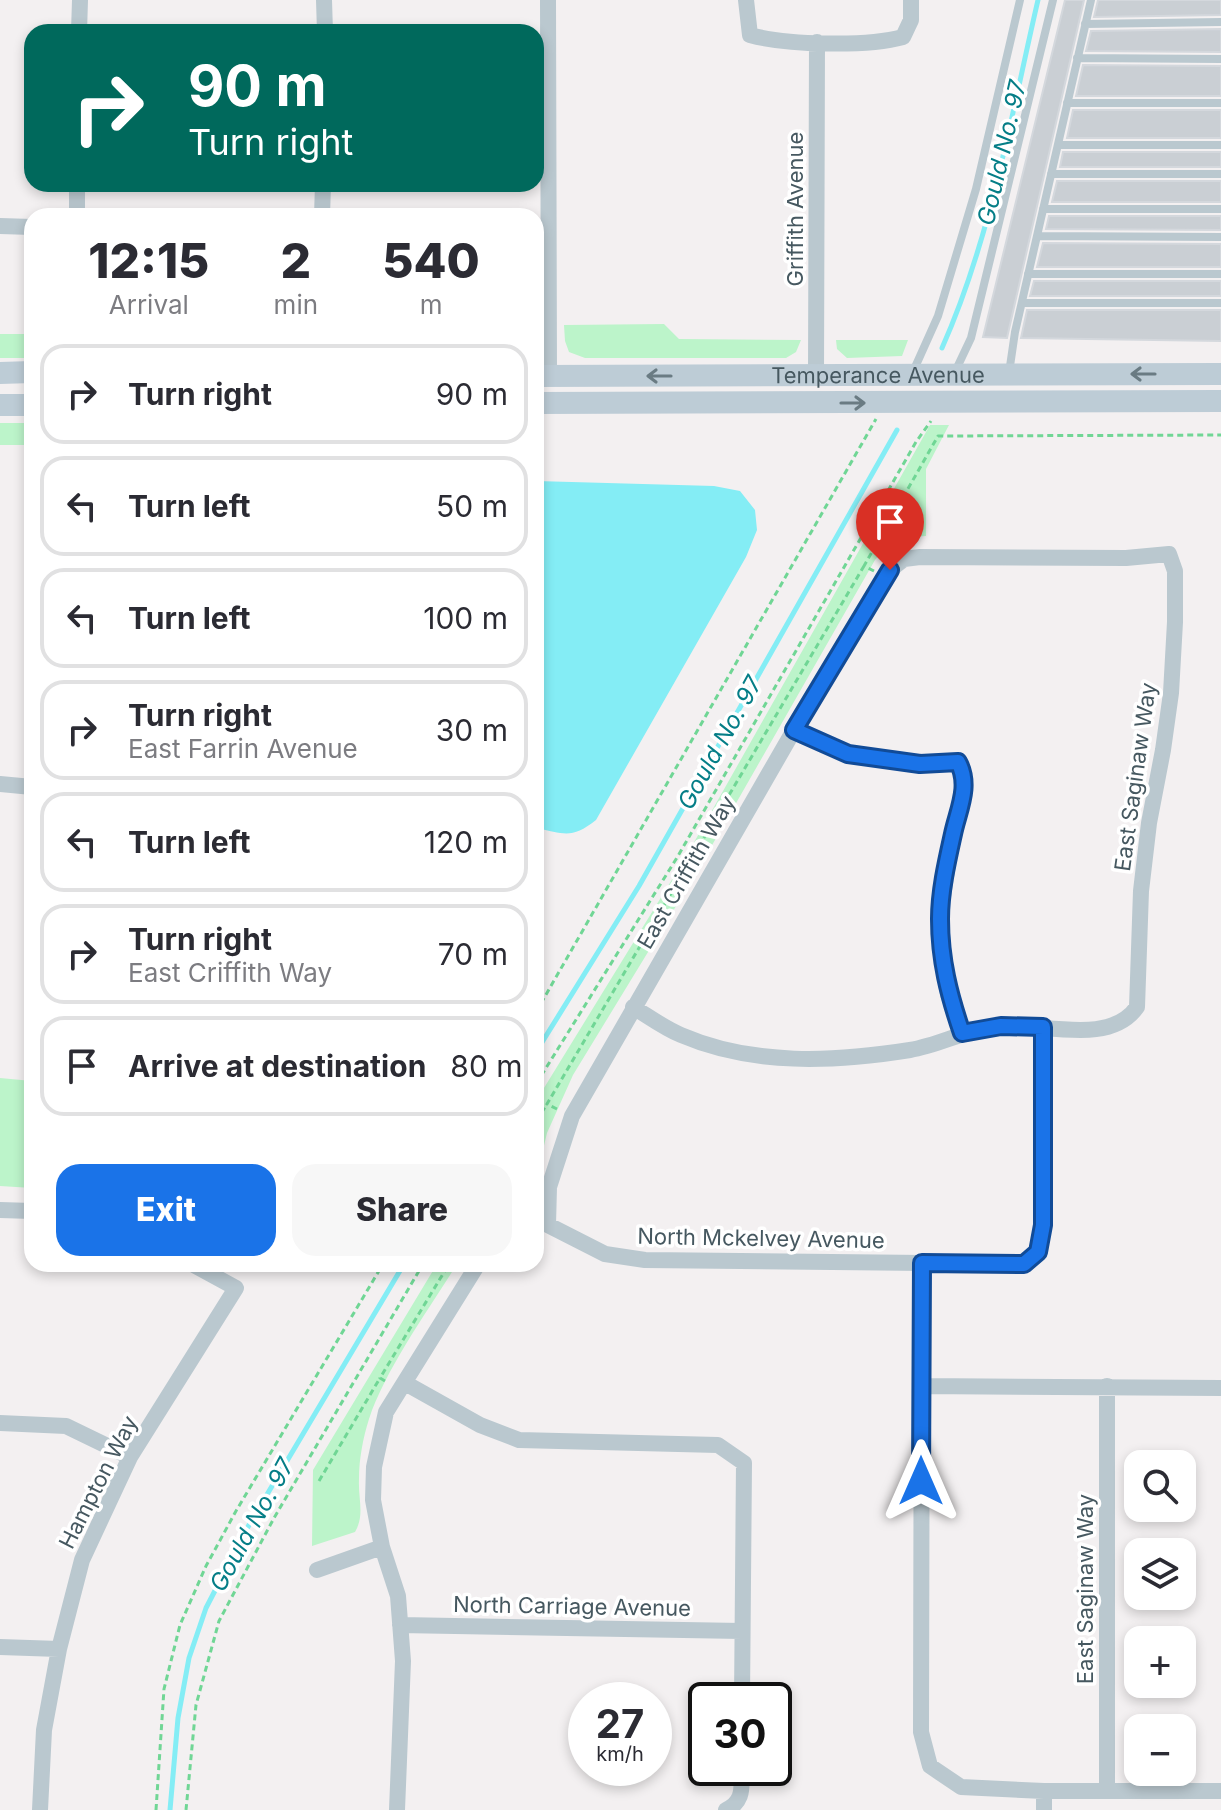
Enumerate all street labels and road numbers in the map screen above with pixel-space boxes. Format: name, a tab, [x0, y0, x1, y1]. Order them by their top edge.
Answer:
street label: Griffith Avenue	[782, 132, 808, 286]
street label: Temperance Avenue	[771, 362, 985, 388]
street label: East Saginaw Way	[1109, 681, 1161, 873]
street label: East Criffith Way	[632, 791, 740, 953]
street label: North Mckelvey Avenue	[637, 1223, 885, 1253]
street label: Hampton Way	[53, 1411, 143, 1553]
street label: East Saginaw Way	[1072, 1494, 1098, 1684]
street label: North Carriage Avenue	[453, 1591, 691, 1621]

